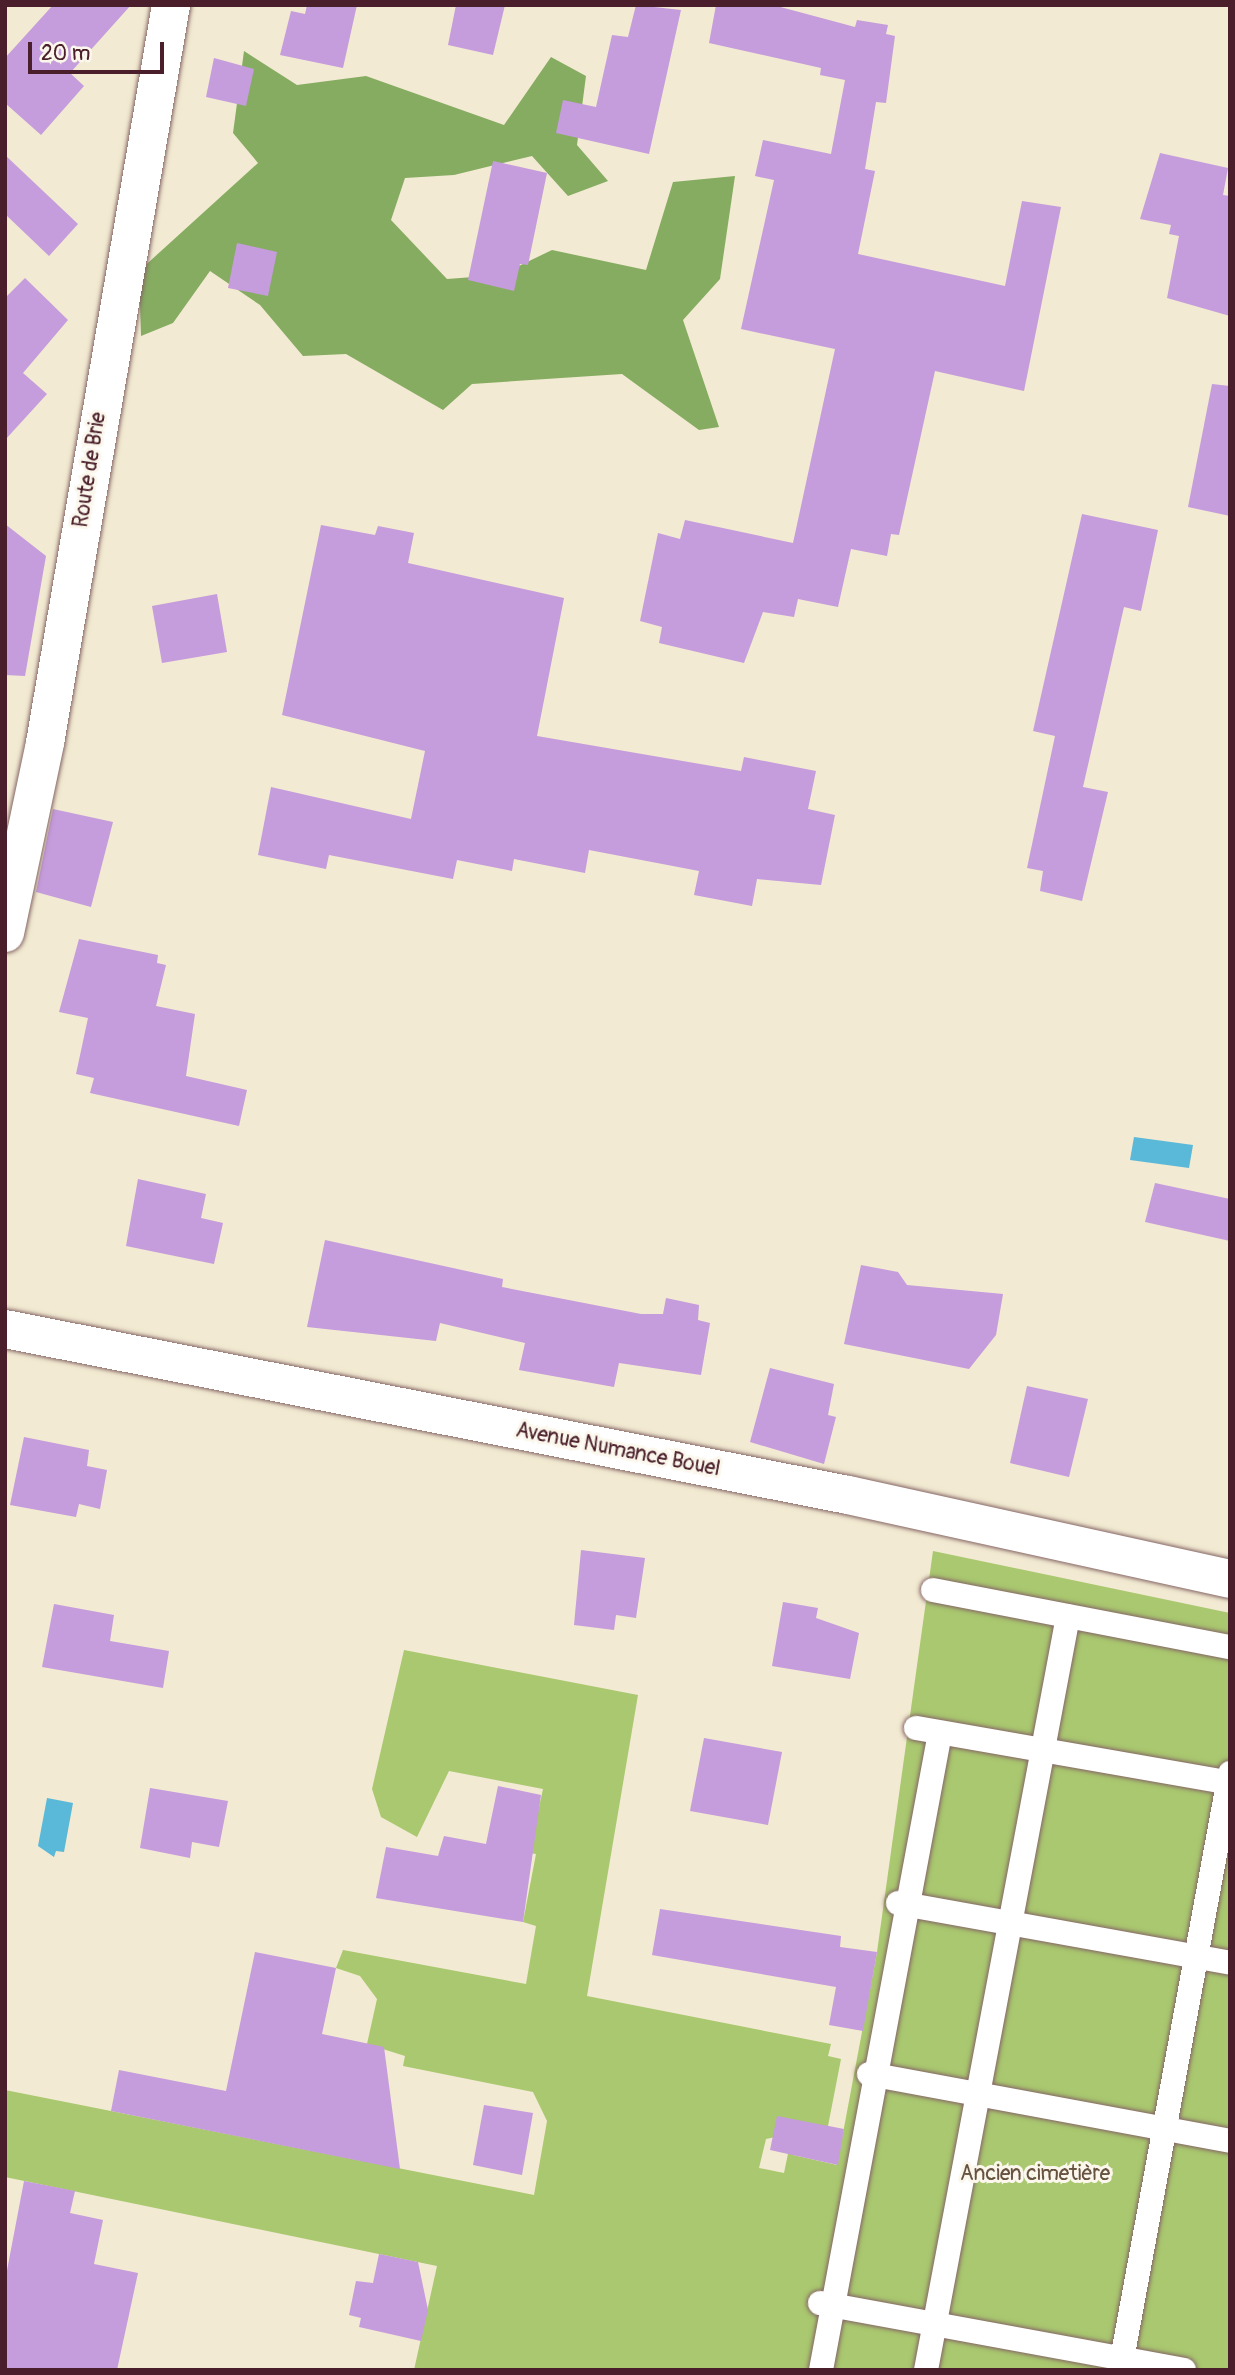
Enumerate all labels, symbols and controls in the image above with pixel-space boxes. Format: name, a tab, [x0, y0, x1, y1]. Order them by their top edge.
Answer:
scale bar	[32, 28, 168, 72]
text: 20 m	[41, 40, 90, 67]
street label: Route de Brie	[68, 411, 112, 529]
street label: Avenue Numance Bouel	[514, 1418, 722, 1482]
park label: Ancien cimetière	[960, 2161, 1110, 2187]

